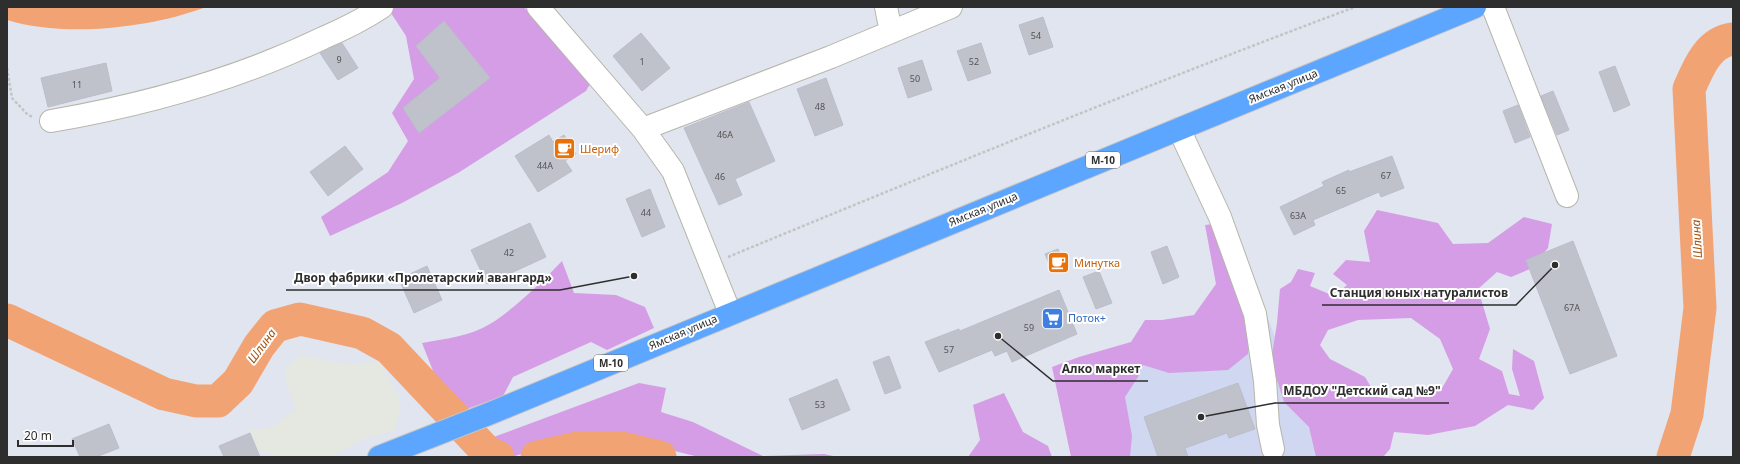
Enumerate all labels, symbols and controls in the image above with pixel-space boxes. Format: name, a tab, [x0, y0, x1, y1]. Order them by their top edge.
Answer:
house number: 54	[1031, 29, 1041, 42]
house number: 9	[336, 53, 342, 66]
house number: 1	[639, 55, 645, 68]
house number: 52	[969, 55, 979, 68]
street label: Ямская улица	[1246, 65, 1319, 106]
house number: 50	[910, 72, 920, 85]
house number: 11	[72, 78, 82, 91]
house number: 48	[815, 100, 825, 113]
house number: 46А	[717, 128, 733, 141]
cafe icon: Шериф	[552, 136, 578, 162]
place label: Шериф	[580, 141, 619, 156]
road number: М-10	[1086, 152, 1120, 168]
house number: 44А	[537, 159, 553, 172]
house number: 67	[1381, 169, 1391, 182]
house number: 46	[715, 170, 725, 183]
house number: 65	[1336, 184, 1346, 197]
street label: Ямская улица	[946, 188, 1019, 229]
house number: 44	[641, 206, 651, 219]
house number: 63А	[1290, 209, 1306, 222]
water label: Шлина	[1687, 219, 1706, 259]
house number: 42	[504, 246, 514, 259]
cafe icon: Минутка	[1046, 250, 1072, 276]
place label: Минутка	[1074, 255, 1120, 270]
callout: Двор фабрики «Пролетарский авангард»	[286, 266, 560, 290]
text: Двор фабрики «Пролетарский авангард»	[294, 269, 552, 286]
callout: Станция юных натуралистов	[1322, 281, 1516, 305]
text: Станция юных натуралистов	[1330, 284, 1508, 301]
house number: 67А	[1564, 301, 1580, 314]
supermarket icon: Поток+	[1040, 305, 1066, 331]
street label: Ямская улица	[646, 310, 719, 353]
place label: Поток+	[1068, 310, 1106, 325]
house number: 59	[1024, 321, 1034, 334]
water label: Шлина	[243, 325, 280, 366]
house number: 57	[944, 343, 954, 356]
road number: М-10	[594, 355, 628, 371]
callout: Алко маркет	[1053, 357, 1148, 381]
text: Алко маркет	[1062, 360, 1140, 377]
callout: МБДОУ "Детский сад №9"	[1275, 379, 1449, 403]
text: МБДОУ "Детский сад №9"	[1283, 382, 1441, 399]
house number: 53	[815, 398, 825, 411]
scale bar	[18, 422, 73, 448]
text: 20 m	[24, 427, 52, 444]

